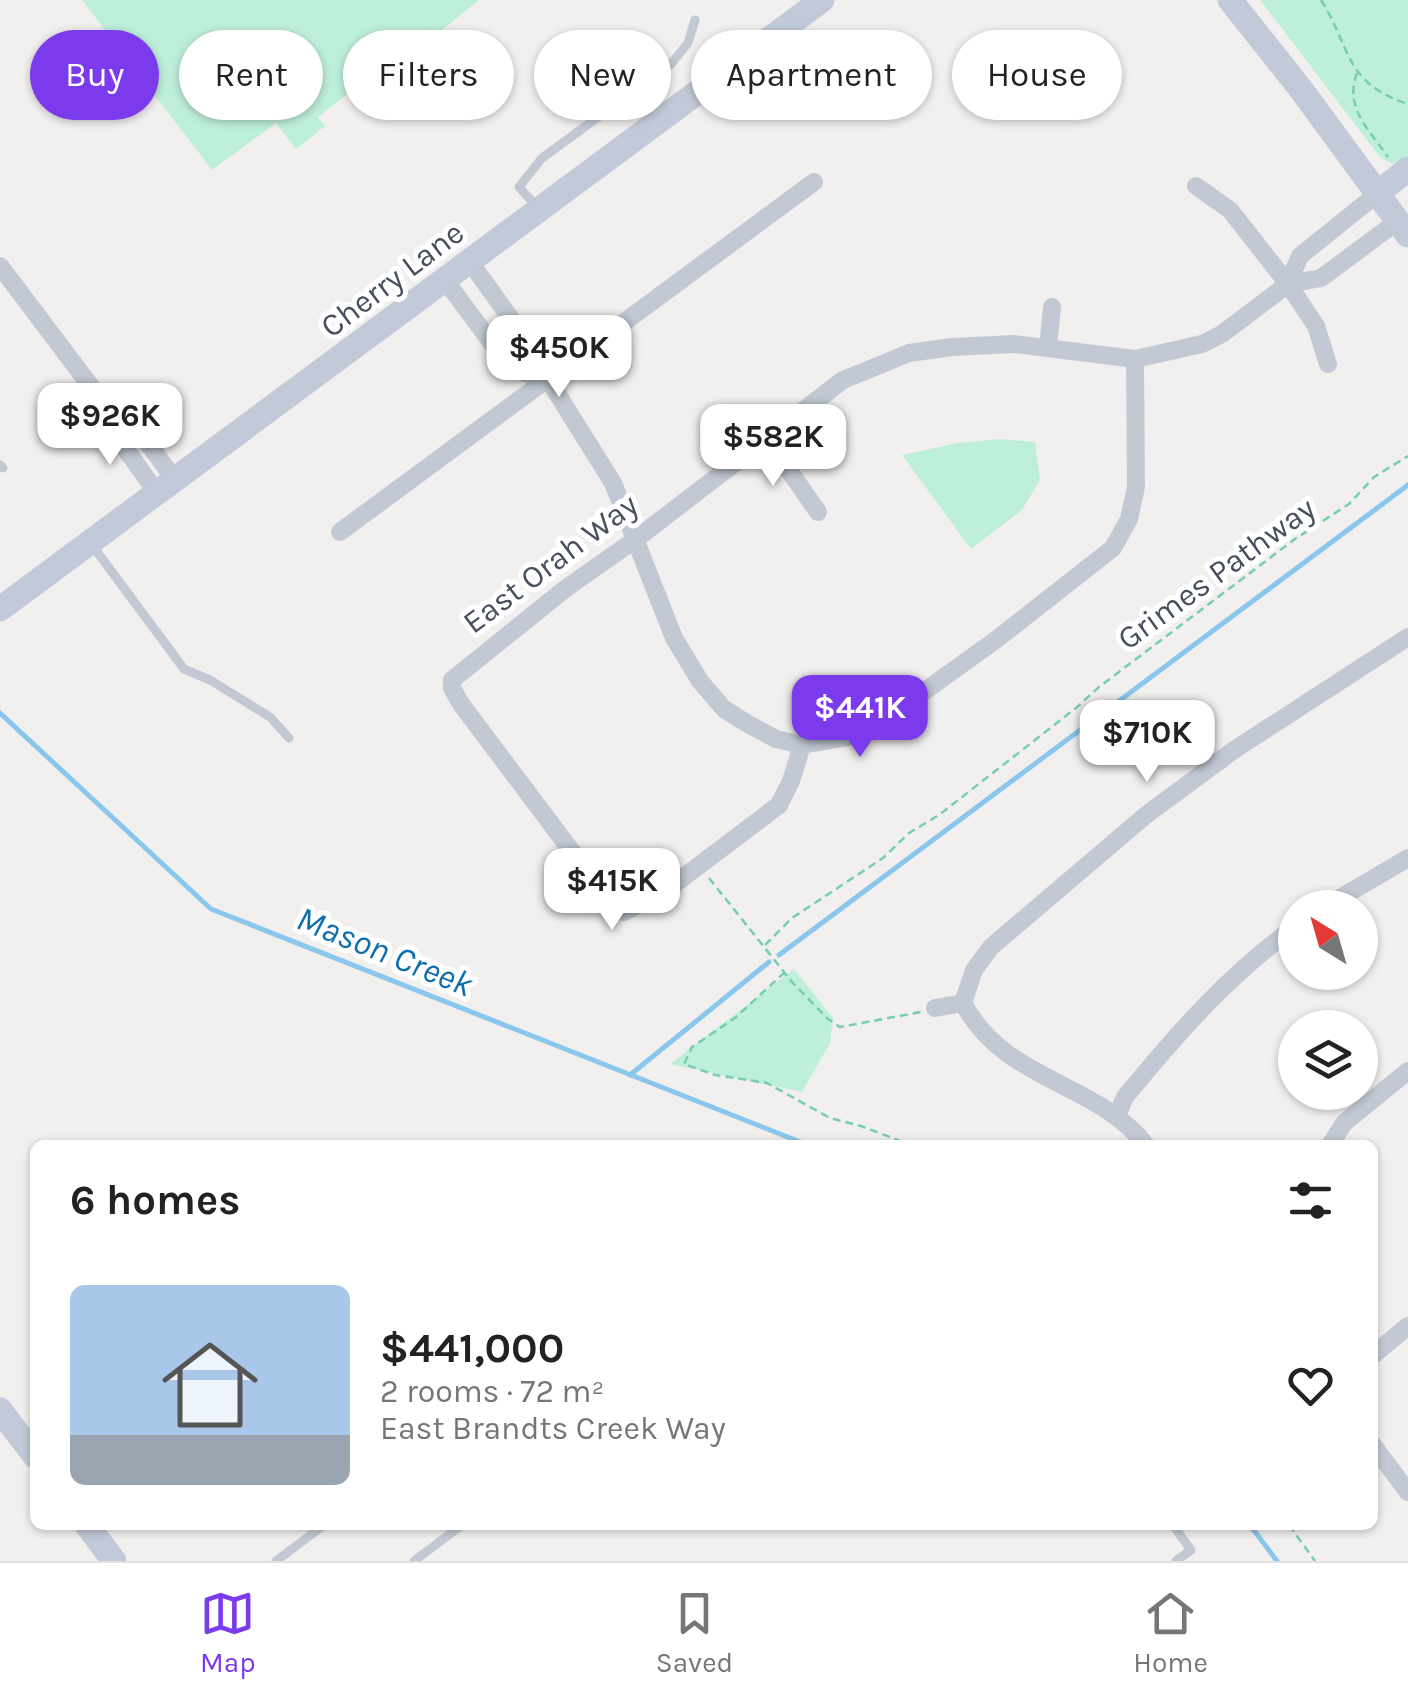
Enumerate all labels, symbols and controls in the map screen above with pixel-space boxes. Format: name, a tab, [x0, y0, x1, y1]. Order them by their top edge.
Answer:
chip: Buy	[30, 30, 159, 120]
chip: Rent	[179, 30, 323, 120]
chip: Filters	[343, 30, 514, 120]
chip: New	[534, 30, 671, 120]
chip: Apartment	[691, 30, 932, 120]
chip: House	[952, 30, 1122, 120]
street label: Cherry Lane	[314, 214, 471, 345]
pin: $450K	[489, 315, 629, 400]
text: $450K	[509, 329, 609, 366]
pin: $926K	[40, 383, 180, 468]
text: $926K	[59, 397, 161, 434]
pin: $582K	[703, 404, 843, 489]
text: $582K	[722, 418, 824, 455]
street label: East Orah Way	[456, 486, 645, 641]
street label: Grimes Pathway	[1110, 489, 1322, 657]
pin: $441K	[790, 675, 930, 760]
text: $441K	[814, 689, 906, 726]
pin: $710K	[1077, 700, 1217, 785]
text: $710K	[1102, 714, 1192, 751]
pin: $415K	[542, 848, 682, 933]
text: $415K	[566, 862, 658, 899]
north arrow	[1278, 890, 1378, 990]
map controls	[1278, 890, 1378, 1110]
water label: Mason Creek	[291, 898, 479, 1005]
button: layers	[1278, 1010, 1378, 1110]
icon: filters	[1283, 1173, 1338, 1228]
text: 6 homes	[70, 1175, 240, 1225]
text: $441,000	[380, 1323, 564, 1373]
icon: home	[150, 1325, 270, 1445]
icon: heart	[1283, 1358, 1338, 1413]
text: 2 rooms · 72 m²	[380, 1373, 604, 1410]
text: East Brandts Creek Way	[380, 1410, 726, 1447]
tab: Map	[200, 1586, 256, 1679]
tab: Saved	[656, 1586, 733, 1679]
tab: Home	[1133, 1586, 1208, 1679]

